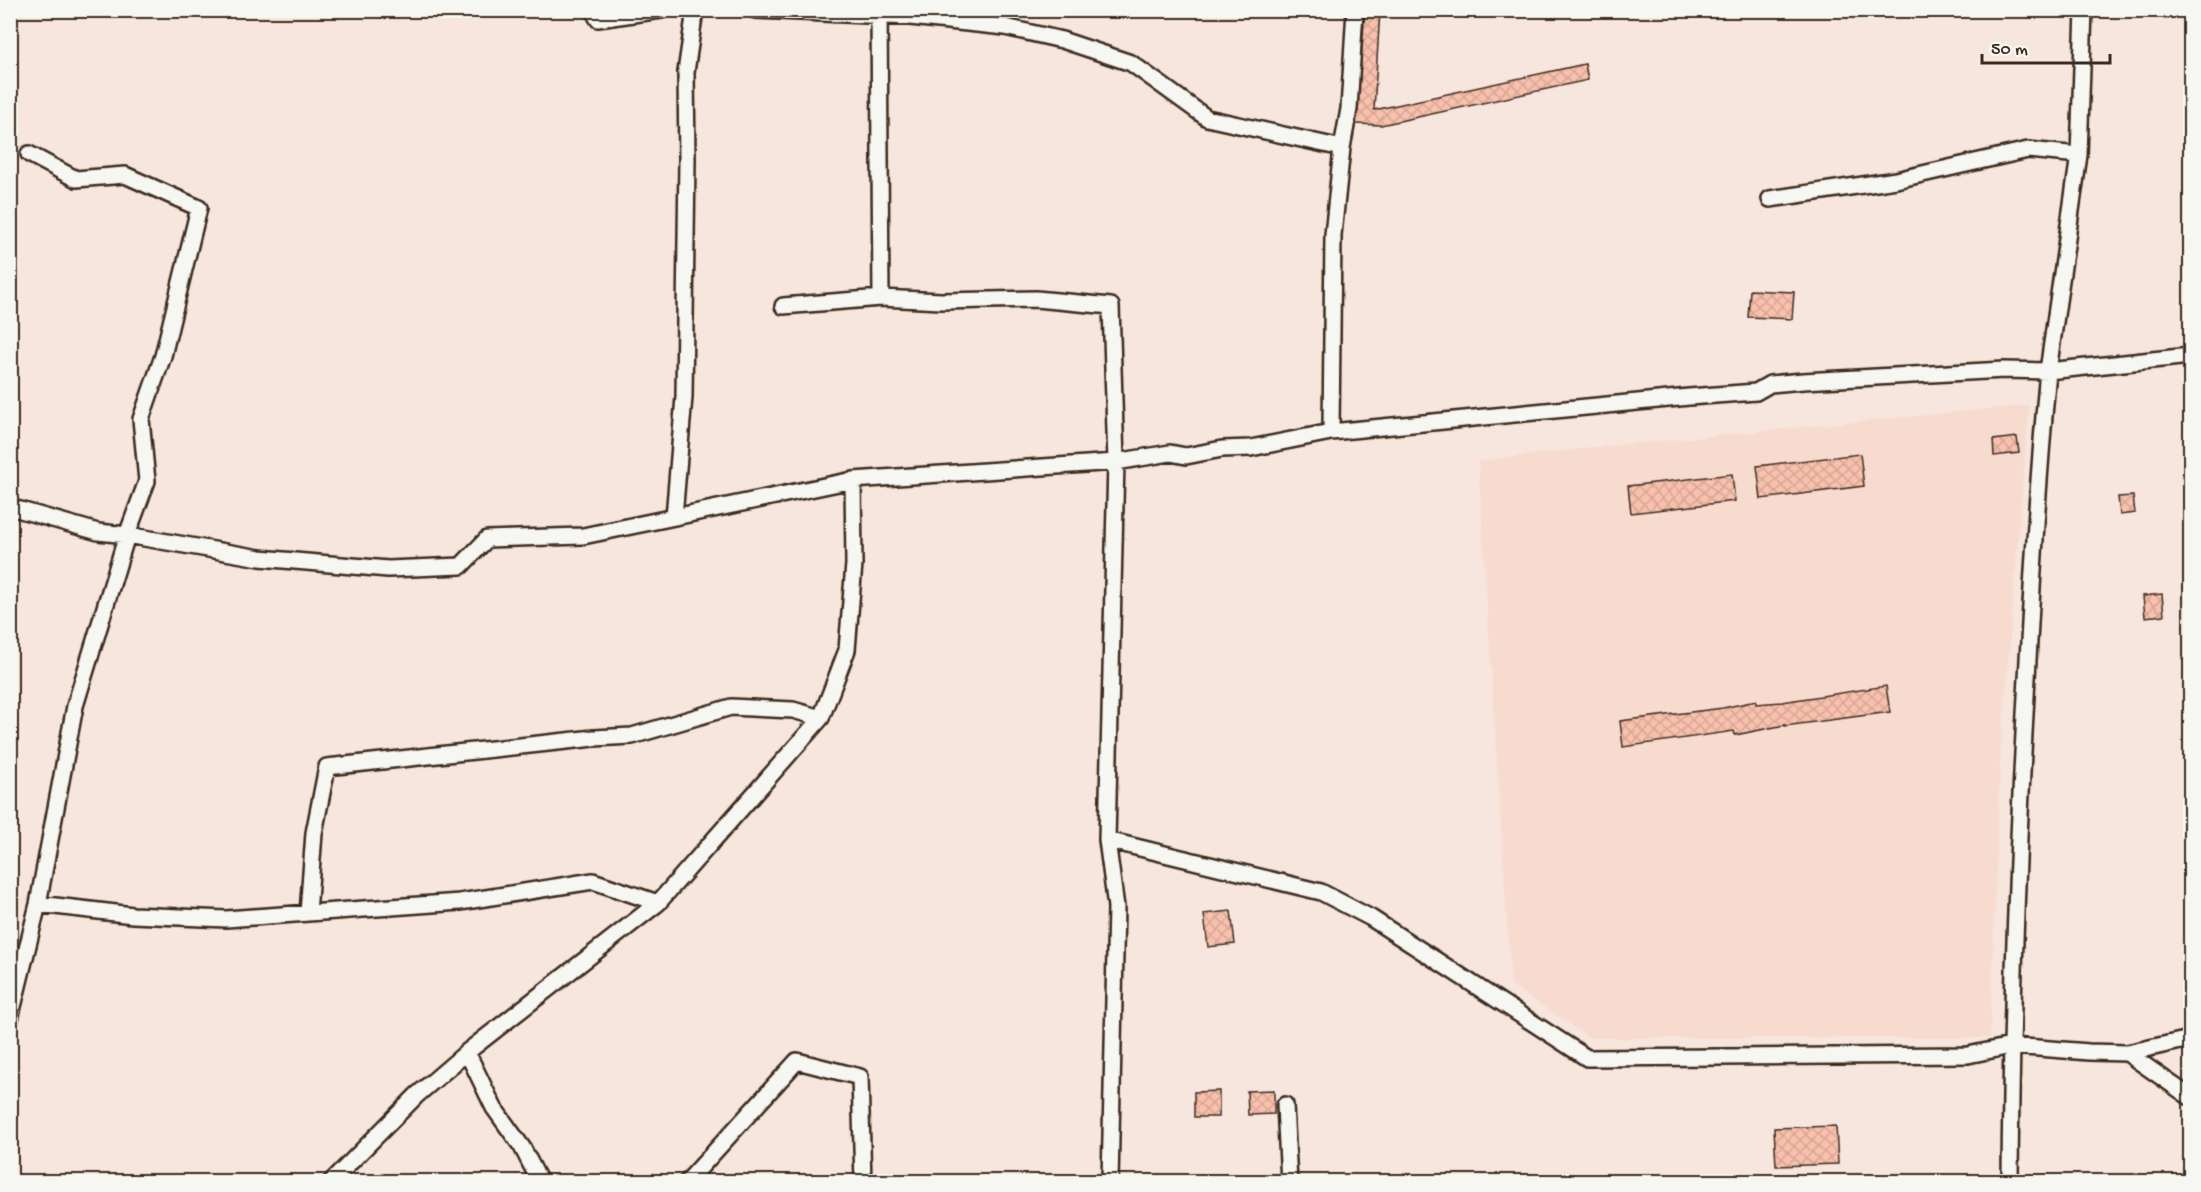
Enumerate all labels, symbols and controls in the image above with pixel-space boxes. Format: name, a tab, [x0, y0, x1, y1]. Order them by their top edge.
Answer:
scale bar	[1982, 27, 2110, 65]
text: 50 m	[1991, 40, 2028, 61]

